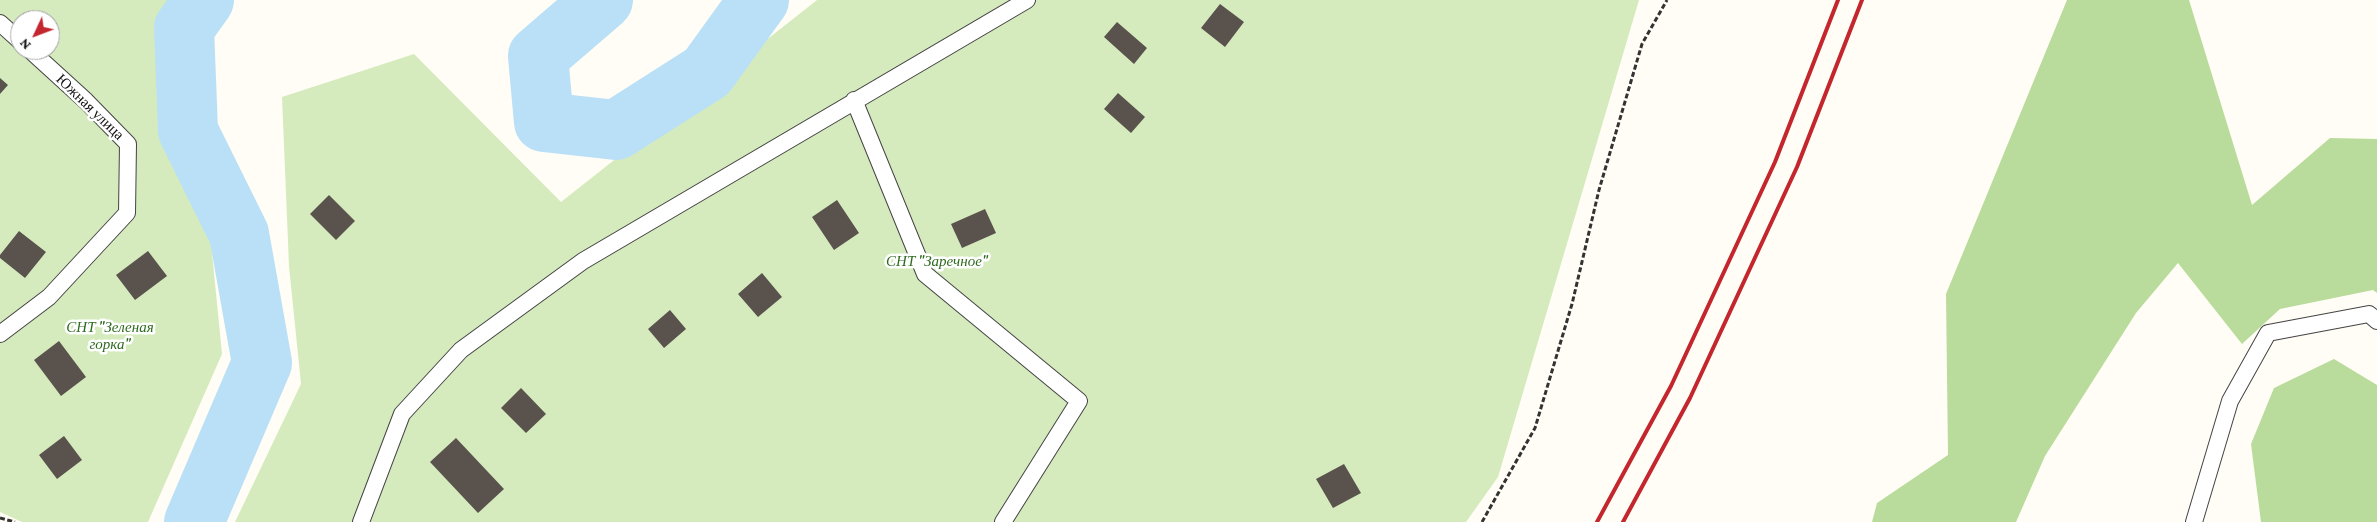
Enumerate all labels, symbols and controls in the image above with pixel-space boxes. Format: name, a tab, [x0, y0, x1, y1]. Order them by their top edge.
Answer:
north arrow	[10, 10, 60, 60]
text: N	[16, 36, 34, 54]
street label: Южная улица	[52, 70, 128, 144]
park label: СНТ "Заречное"	[886, 252, 988, 270]
park label: СНТ "Зеленая горка"	[66, 318, 154, 353]

